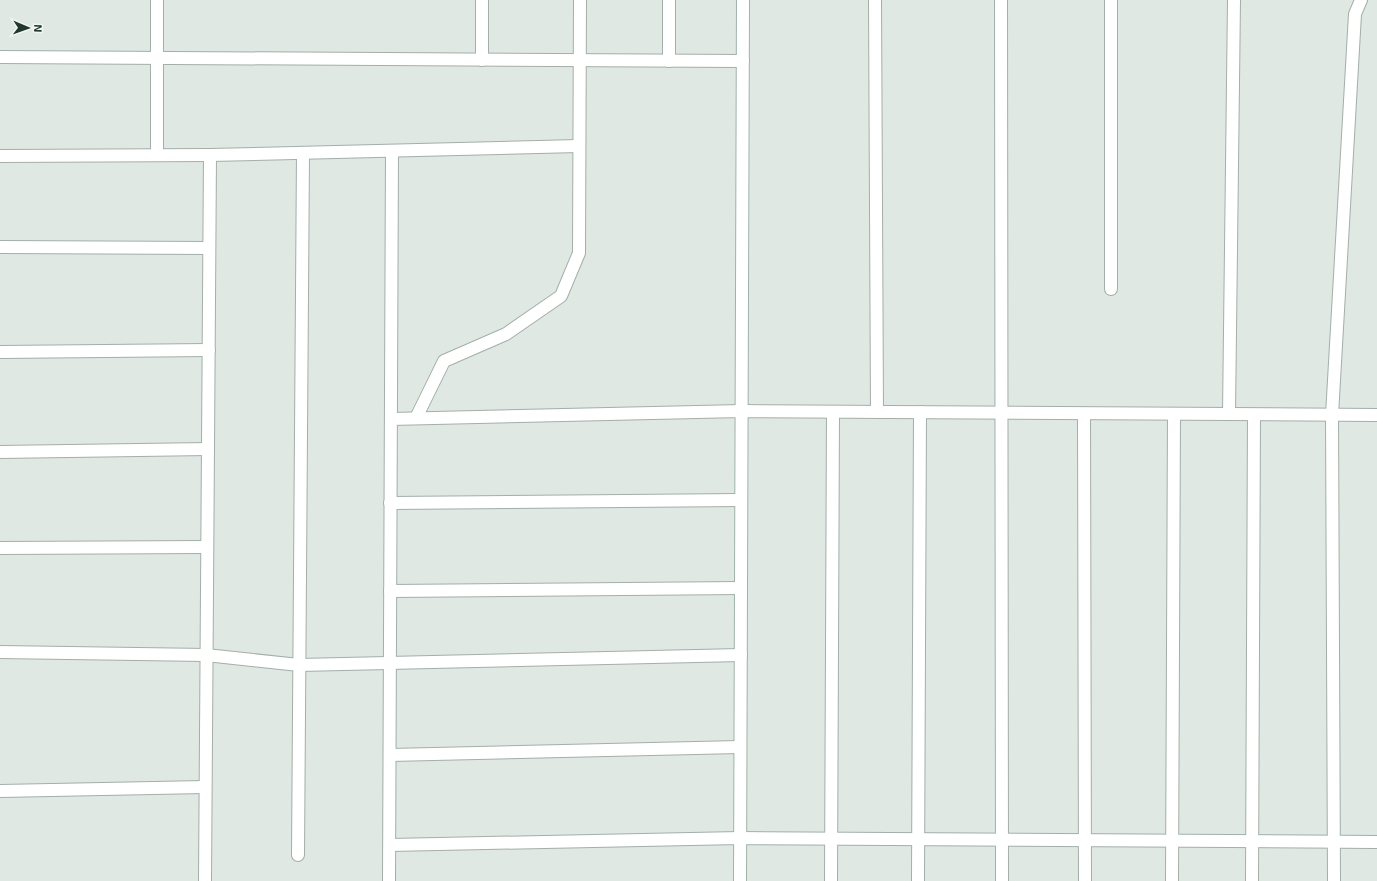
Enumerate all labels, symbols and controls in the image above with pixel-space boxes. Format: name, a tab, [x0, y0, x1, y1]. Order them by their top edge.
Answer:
north arrow	[8, 8, 48, 48]
text: N	[32, 24, 45, 33]

